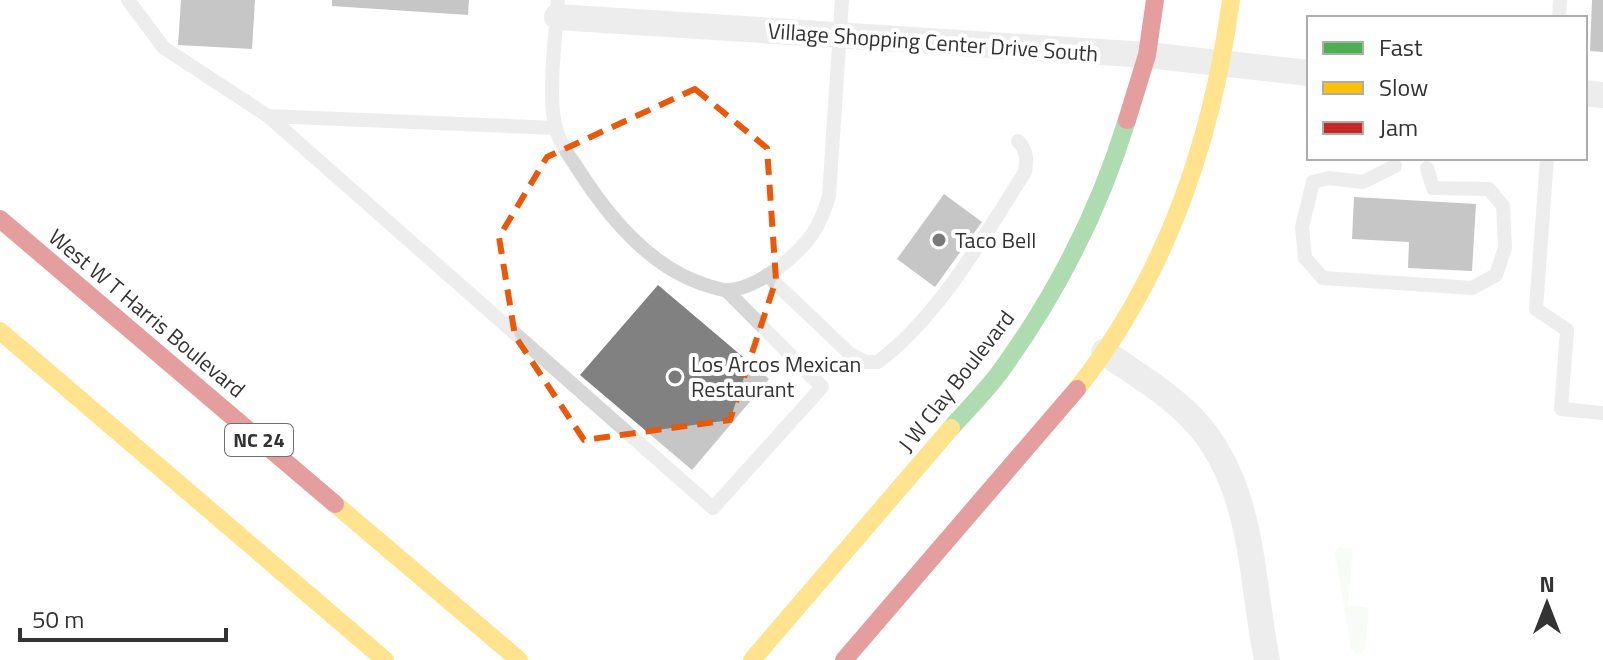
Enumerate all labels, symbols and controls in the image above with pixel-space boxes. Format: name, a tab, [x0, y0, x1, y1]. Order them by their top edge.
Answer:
street label: Village Shopping Center Drive South	[767, 13, 1099, 71]
legend	[1307, 16, 1587, 160]
text: Fast	[1379, 29, 1423, 65]
text: Slow	[1379, 69, 1428, 105]
text: Jam	[1379, 109, 1418, 145]
street label: West W T Harris Boulevard	[41, 220, 253, 406]
place label: Taco Bell	[955, 223, 1036, 257]
marker: Taco Bell	[930, 231, 948, 249]
street label: J W Clay Boulevard	[890, 303, 1022, 459]
place label: Los Arcos Mexican Restaurant	[691, 347, 861, 406]
marker: Los Arcos Mexican Restaurant	[666, 368, 684, 386]
road number: NC 24	[225, 424, 293, 456]
north arrow	[1507, 564, 1587, 644]
text: N	[1539, 567, 1555, 601]
scale bar	[20, 592, 226, 642]
text: 50 m	[32, 601, 84, 637]

